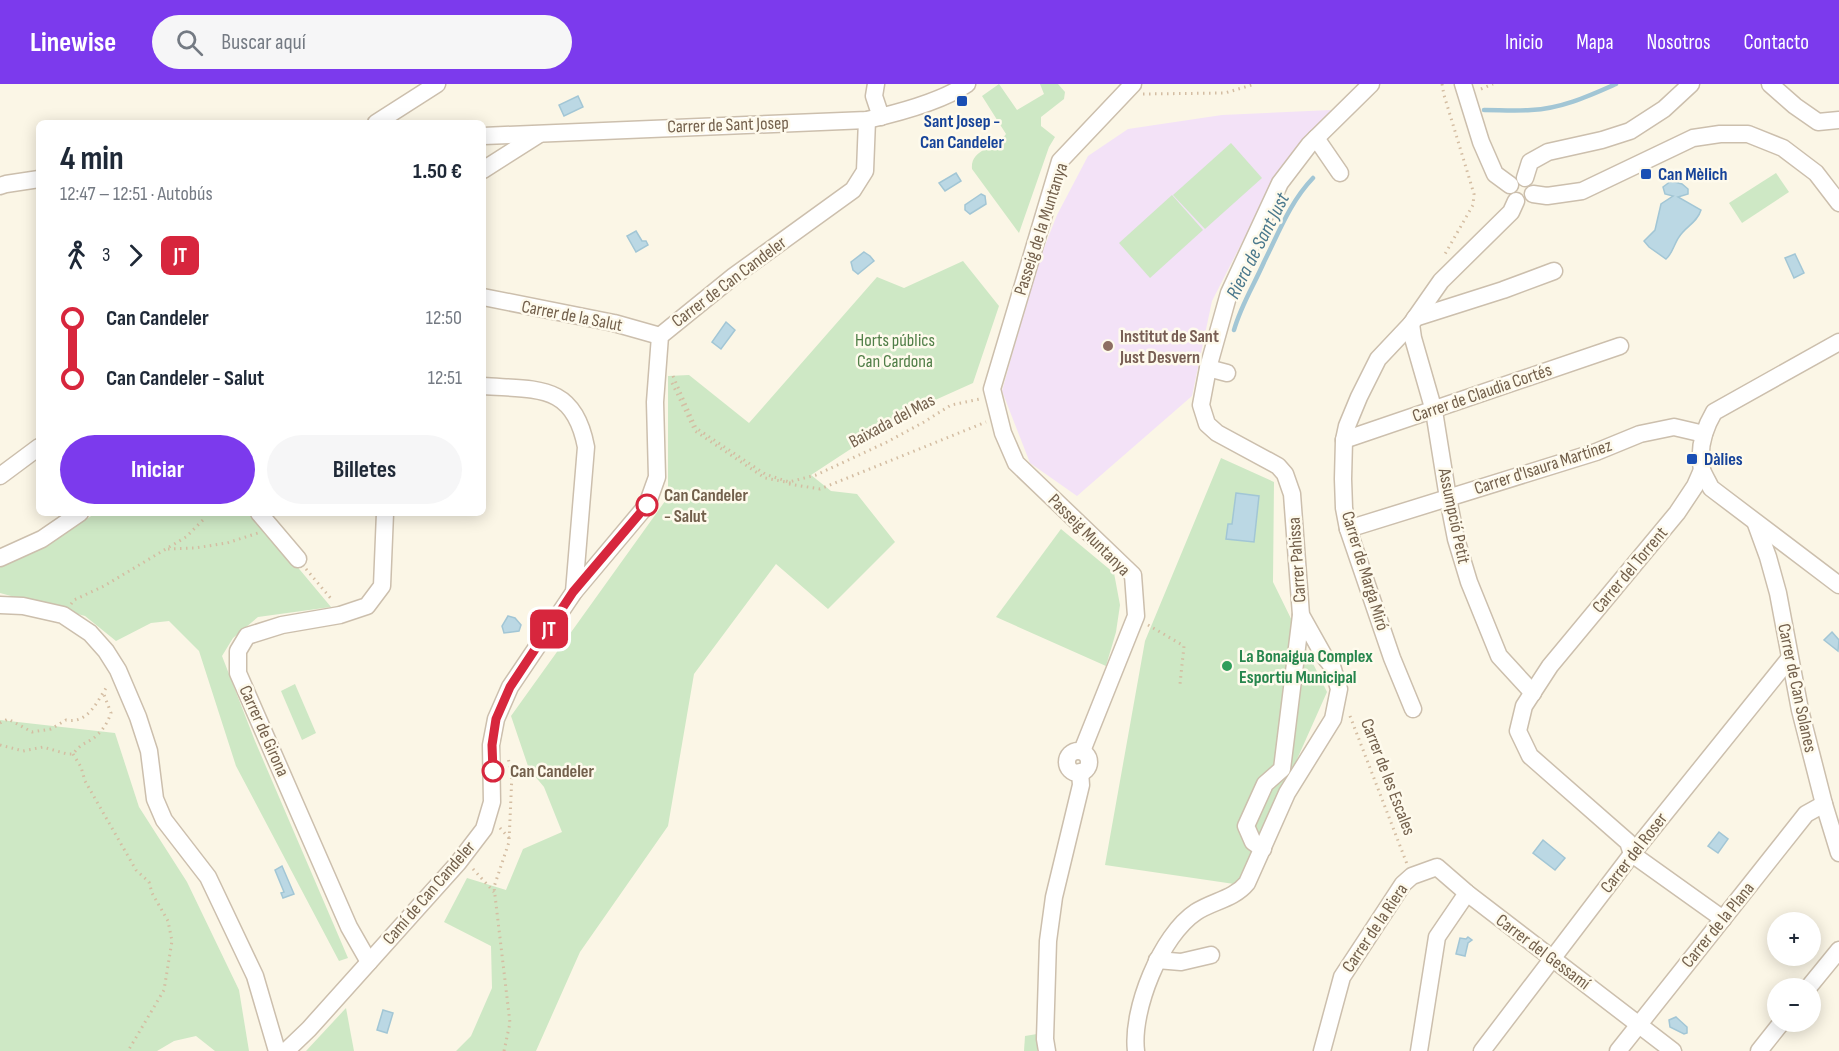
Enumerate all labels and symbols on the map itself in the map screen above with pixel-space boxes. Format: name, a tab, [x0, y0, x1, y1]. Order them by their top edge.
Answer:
marker: Sant Josep - Can Candeler	[955, 94, 969, 108]
place label: Sant Josep - Can Candeler	[920, 111, 1004, 153]
street label: Carrer de Sant Josep	[667, 112, 789, 138]
street label: Passeig de la Muntanya	[1010, 160, 1072, 298]
place label: Can Mèlich	[1658, 164, 1727, 185]
marker: Can Mèlich	[1639, 167, 1653, 181]
water label: Riera de Sant Just	[1221, 188, 1295, 303]
street label: Carrer de Can Candeler	[668, 232, 790, 332]
street label: Carrer de la Salut	[520, 296, 625, 336]
place label: Institut de Sant Just Desvern	[1119, 326, 1219, 368]
park label: Horts públics Can Cardona	[855, 330, 935, 372]
marker: Institut de Sant Just Desvern	[1101, 339, 1115, 353]
street label: Carrer de Claudia Cortés	[1410, 359, 1554, 427]
street label: Baixada del Mas	[845, 390, 939, 452]
street label: Carrer d'Isaura Martínez	[1472, 435, 1615, 499]
place label: Dàlies	[1704, 449, 1743, 470]
marker: Dàlies	[1685, 452, 1699, 466]
street label: Assumpció Petit	[1433, 465, 1474, 566]
place label: Can Candeler - Salut	[664, 485, 749, 527]
street label: Passeig Muntanya	[1044, 490, 1134, 580]
marker: Can Candeler - Salut	[636, 494, 658, 516]
street label: Carrer de Marga Miró	[1337, 509, 1393, 633]
street label: Carrer Pahissa	[1284, 517, 1310, 603]
street label: Carrer del Torrent	[1588, 522, 1672, 617]
line badge: JT	[522, 610, 576, 648]
street label: Carrer de Can Solanes	[1773, 622, 1821, 754]
place label: La Bonaigua Complex Esportiu Municipal	[1239, 646, 1373, 688]
marker: La Bonaigua Complex Esportiu Municipal	[1220, 659, 1234, 673]
street label: Carrer de Girona	[235, 682, 293, 780]
street label: Carrer de les Escales	[1356, 716, 1420, 838]
marker: Can Candeler	[482, 760, 504, 782]
place label: Can Candeler	[510, 761, 595, 782]
street label: Carrer del Roser	[1596, 809, 1672, 897]
street label: Camí de Can Candeler	[378, 837, 480, 949]
street label: Carrer de la Plana	[1677, 878, 1759, 972]
street label: Carrer de la Riera	[1338, 880, 1412, 976]
street label: Carrer del Gessamí	[1492, 910, 1595, 995]

